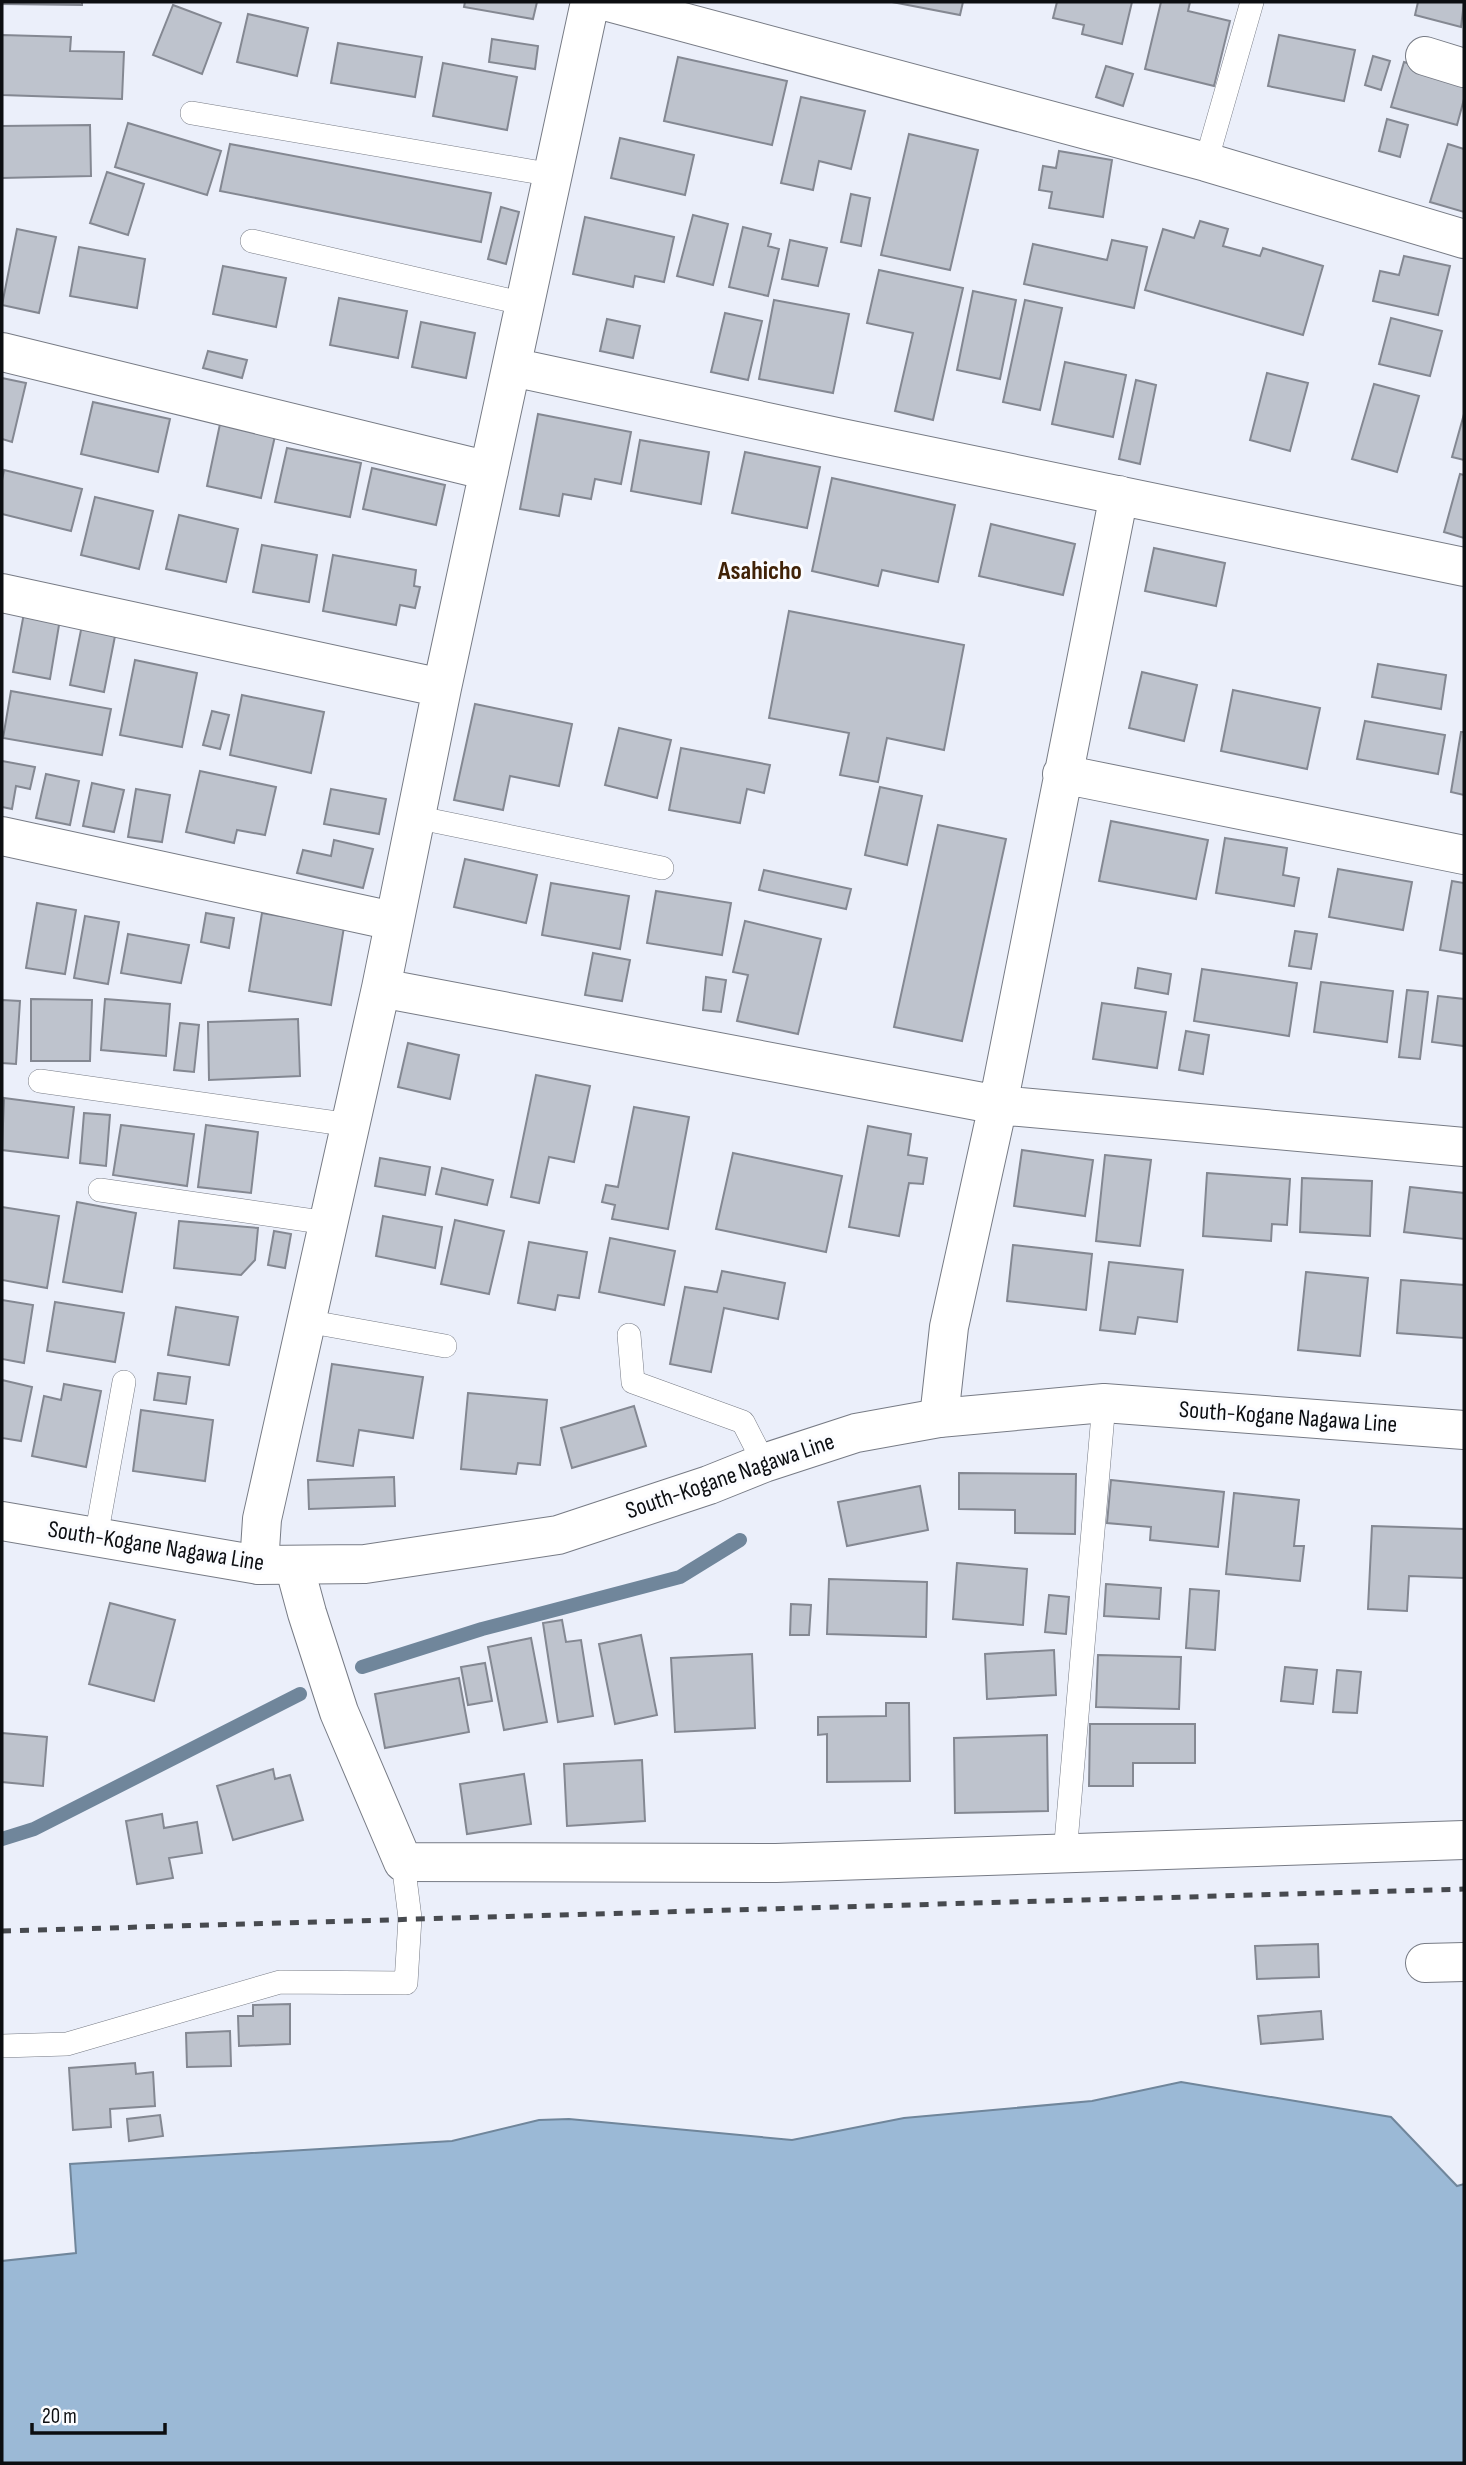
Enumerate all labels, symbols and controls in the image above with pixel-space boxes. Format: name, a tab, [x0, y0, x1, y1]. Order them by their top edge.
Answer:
district label: Asahicho	[717, 556, 802, 587]
street label: South-Kogane Nagawa Line	[1178, 1395, 1398, 1439]
street label: South-Kogane Nagawa Line	[622, 1427, 838, 1525]
street label: South-Kogane Nagawa Line	[46, 1515, 266, 1577]
scale bar	[32, 2392, 164, 2436]
text: 20 m	[42, 2404, 77, 2429]

